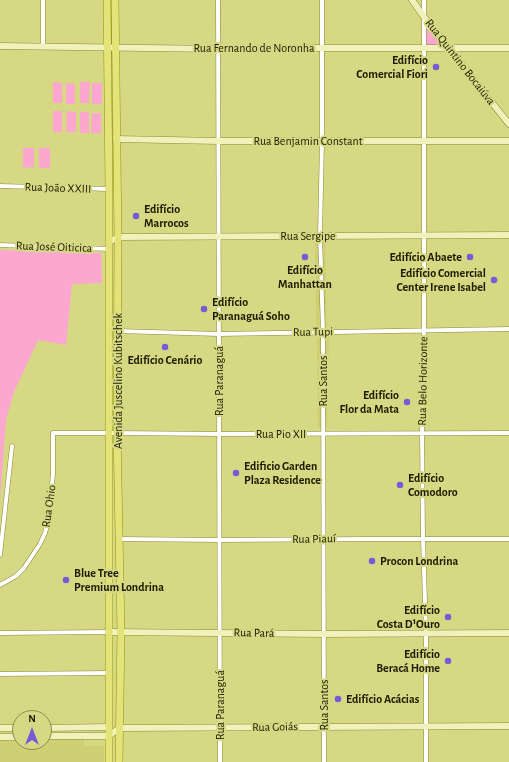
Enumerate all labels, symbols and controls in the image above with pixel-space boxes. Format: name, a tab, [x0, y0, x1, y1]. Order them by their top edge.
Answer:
street label: Rua Quintino Bocaiúva	[422, 16, 498, 108]
street label: Rua Fernando de Noronha	[193, 41, 315, 55]
place label: Edifício Comercial Fiori	[356, 53, 428, 81]
marker: Edifício Comercial Fiori	[431, 62, 441, 72]
street label: Rua Benjamin Constant	[253, 134, 363, 148]
street label: Rua João XXIII	[24, 180, 92, 196]
place label: Edifício Marrocos	[144, 202, 189, 230]
marker: Edifício Marrocos	[131, 211, 141, 221]
street label: Rua Sergipe	[280, 229, 336, 243]
street label: Rua José Oiticica	[16, 238, 92, 256]
place label: Edifício Abaete	[389, 250, 462, 264]
marker: Edifício Manhattan	[300, 252, 310, 262]
marker: Edifício Abaete	[465, 252, 475, 262]
place label: Edifício Manhattan	[278, 263, 332, 291]
place label: Edifício Comercial Center Irene Isabel	[396, 266, 486, 294]
marker: Edifício Comercial Center Irene Isabel	[489, 275, 499, 285]
place label: Edifício Paranaguá Soho	[212, 295, 290, 323]
marker: Edifício Paranaguá Soho	[199, 304, 209, 314]
street label: Avenida Juscelino Kubitschek	[111, 313, 125, 449]
street label: Rua Tupi	[293, 324, 333, 340]
street label: Rua Belo Horizonte	[415, 336, 431, 426]
marker: Edifício Cenário	[160, 342, 170, 352]
street label: Rua Paranaguá	[212, 346, 226, 416]
place label: Edifício Cenário	[128, 353, 202, 367]
street label: Rua Santos	[316, 355, 330, 407]
place label: Edifício Flor da Mata	[339, 388, 399, 416]
marker: Edifício Flor da Mata	[402, 397, 412, 407]
street label: Rua Pio XII	[256, 427, 306, 441]
place label: Edificio Garden Plaza Residence	[244, 459, 321, 487]
marker: Edificio Garden Plaza Residence	[231, 468, 241, 478]
place label: Edifício Comodoro	[408, 471, 458, 499]
marker: Edifício Comodoro	[395, 480, 405, 490]
street label: Rua Ohio	[39, 484, 59, 528]
street label: Rua Piauí	[292, 531, 336, 547]
place label: Procon Londrina	[380, 554, 458, 568]
marker: Procon Londrina	[367, 556, 377, 566]
place label: Blue Tree Premium Londrina	[74, 566, 164, 594]
marker: Blue Tree Premium Londrina	[61, 575, 71, 585]
place label: Edifício Costa D¹Ouro	[377, 603, 440, 631]
marker: Edifício Costa D¹Ouro	[443, 612, 453, 622]
street label: Rua Pará	[234, 625, 274, 641]
place label: Edifício Beracá Home	[376, 647, 440, 675]
marker: Edifício Beracá Home	[443, 656, 453, 666]
street label: Rua Paranaguá	[213, 670, 227, 740]
street label: Rua Santos	[317, 679, 331, 731]
place label: Edifício Acácias	[346, 692, 419, 706]
marker: Edifício Acácias	[333, 694, 343, 704]
north arrow	[12, 710, 52, 750]
text: N	[28, 713, 36, 724]
street label: Rua Goiás	[252, 719, 298, 735]

